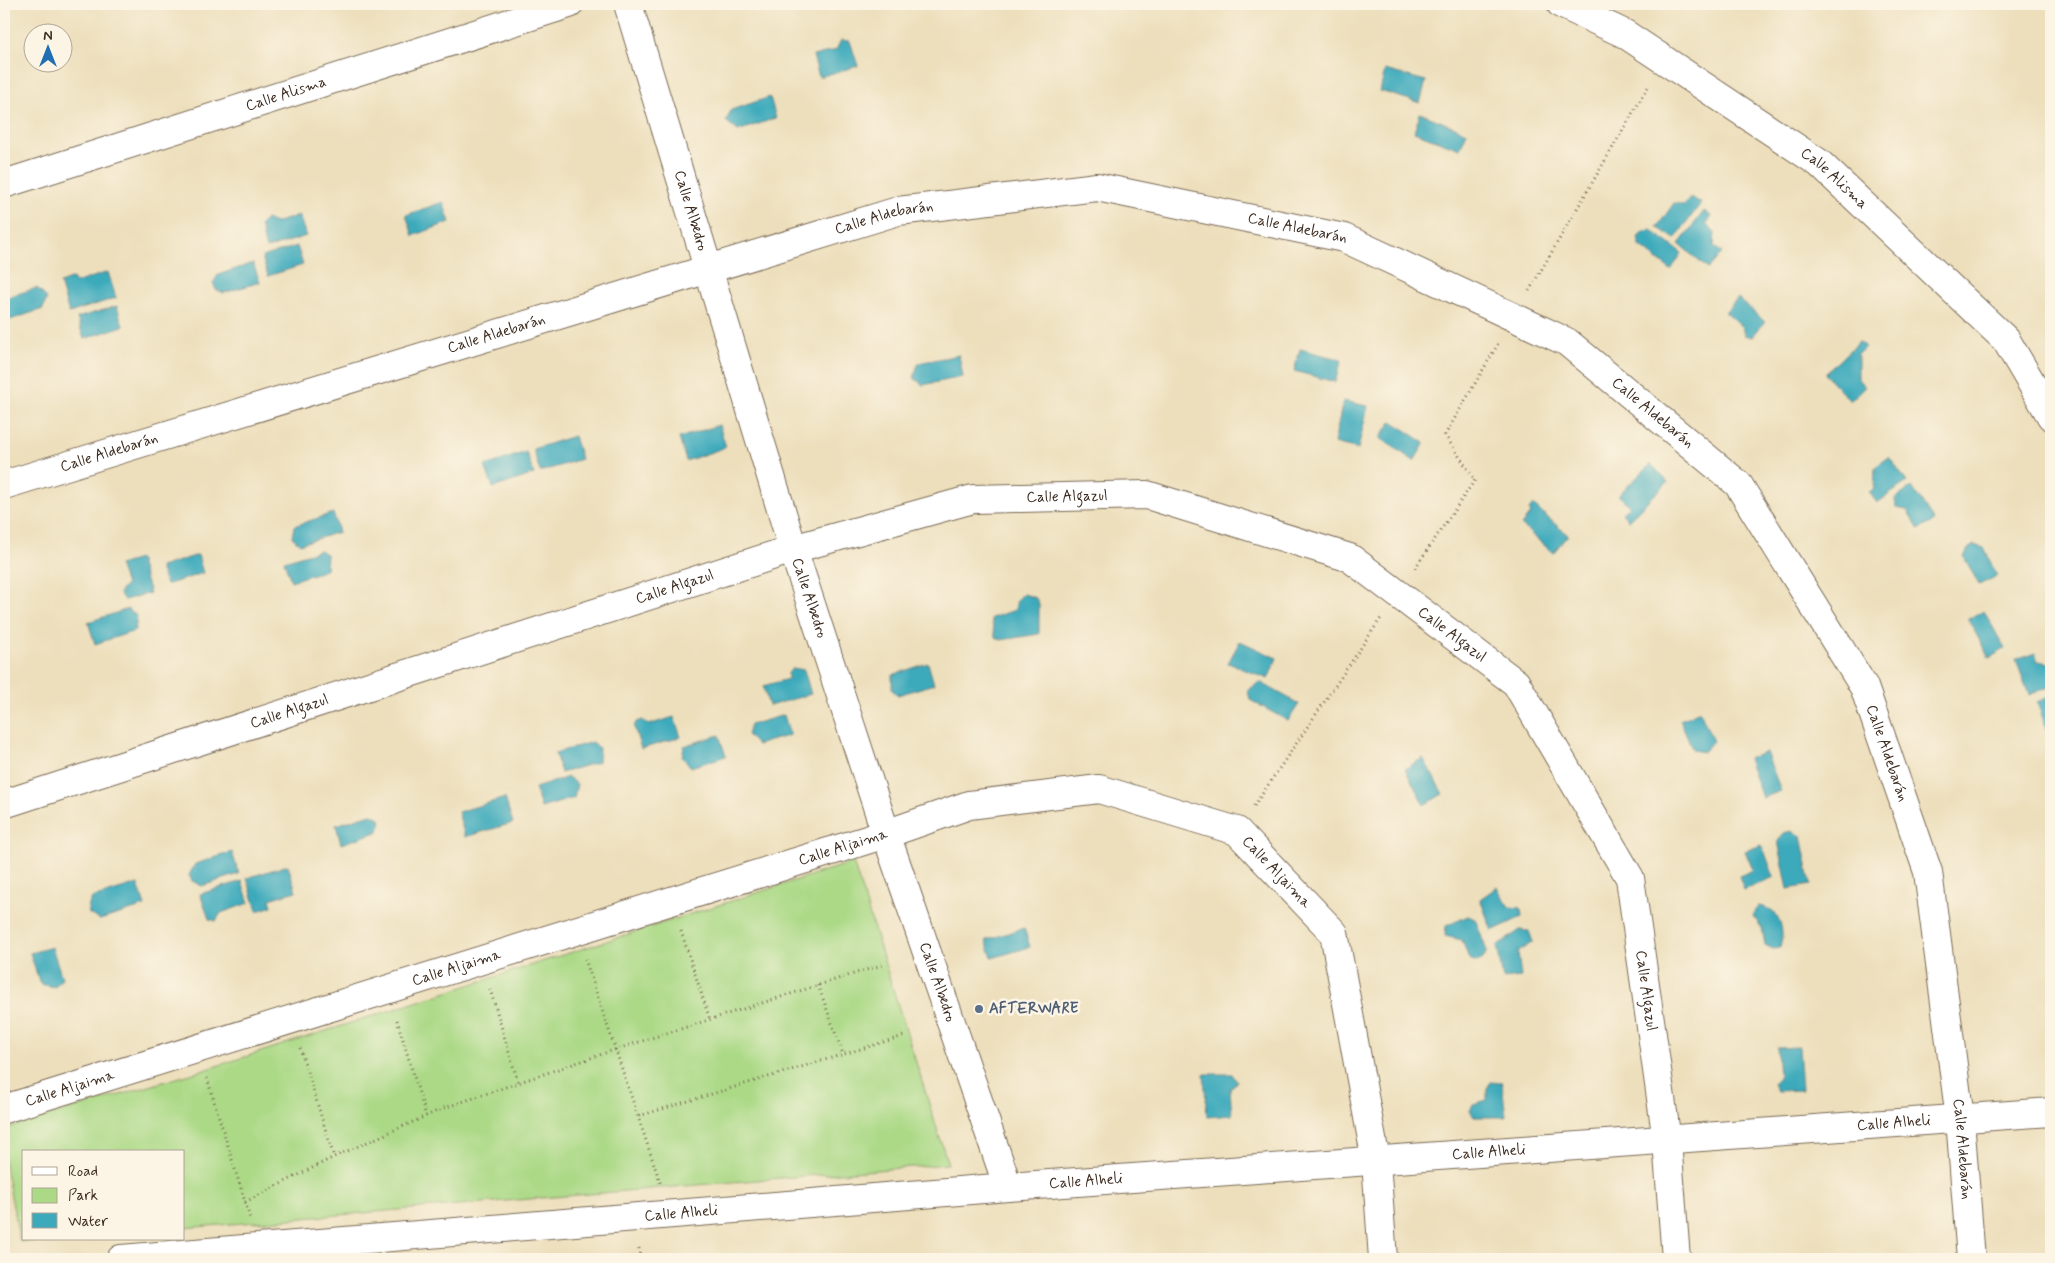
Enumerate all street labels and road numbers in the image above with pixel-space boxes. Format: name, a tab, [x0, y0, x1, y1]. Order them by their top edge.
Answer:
street label: Calle Alisma	[243, 72, 329, 116]
street label: Calle Alisma	[1796, 143, 1872, 214]
street label: Calle Albedro	[669, 168, 712, 253]
street label: Calle Aldebarán	[832, 197, 935, 240]
street label: Calle Aldebarán	[1246, 208, 1349, 248]
street label: Calle Aldebarán	[445, 310, 548, 358]
street label: Calle Aldebarán	[1607, 373, 1698, 453]
street label: Calle Aldebarán	[58, 428, 161, 477]
street label: Calle Algazul	[1026, 486, 1108, 508]
street label: Calle Albedro	[787, 555, 831, 641]
street label: Calle Algazul	[633, 565, 717, 609]
street label: Calle Algazul	[1413, 602, 1490, 667]
street label: Calle Algazul	[248, 690, 331, 734]
street label: Calle Aldebarán	[1861, 702, 1913, 804]
street label: Calle Aljaima	[796, 824, 891, 871]
street label: Calle Aljaima	[1237, 832, 1316, 913]
street label: Calle Albedro	[914, 940, 960, 1025]
street label: Calle Aljaima	[410, 944, 504, 991]
street label: Calle Algazul	[1630, 949, 1661, 1032]
street label: Calle Aljaima	[23, 1065, 118, 1112]
street label: Calle Aldebarán	[1947, 1097, 1976, 1200]
street label: Calle Alheli	[1856, 1111, 1932, 1136]
street label: Calle Alheli	[1451, 1140, 1527, 1165]
street label: Calle Alheli	[1048, 1169, 1124, 1194]
street label: Calle Alheli	[644, 1201, 719, 1226]

